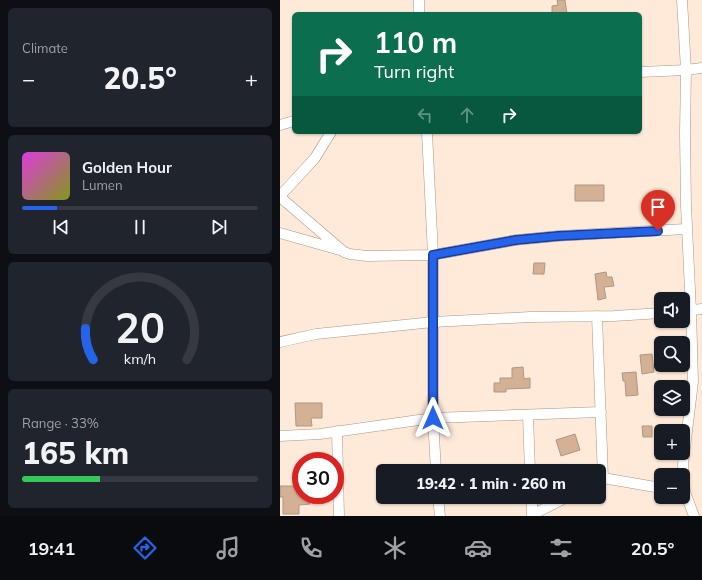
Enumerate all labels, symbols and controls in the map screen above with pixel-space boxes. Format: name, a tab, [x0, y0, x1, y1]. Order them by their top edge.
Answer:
text: 110 m	[374, 25, 457, 60]
icon: right	[308, 28, 360, 80]
text: Climate	[22, 40, 68, 56]
text: 20.5°	[103, 59, 177, 97]
text: Turn right	[374, 60, 454, 83]
text: −	[22, 65, 35, 93]
text: +	[245, 65, 258, 93]
icon: left	[414, 104, 436, 126]
icon: ahead	[456, 104, 478, 126]
icon: right	[498, 104, 520, 126]
text: Golden Hour	[82, 158, 172, 177]
text: Lumen	[82, 177, 123, 193]
pin	[641, 190, 675, 231]
icon: arrive	[647, 196, 669, 218]
icon: previous	[50, 216, 72, 238]
icon: pause	[129, 216, 151, 238]
icon: next	[208, 216, 230, 238]
map controls	[654, 292, 690, 504]
button: sound	[654, 292, 690, 328]
text: 20	[115, 300, 165, 352]
button: search	[654, 336, 690, 372]
text: km/h	[124, 349, 156, 367]
button: layers	[654, 380, 690, 416]
position arrow	[412, 397, 454, 439]
text: Range · 33%	[22, 415, 99, 431]
button: +	[654, 424, 690, 460]
text: 165 km	[22, 434, 129, 472]
speed limit sign: 30	[292, 452, 344, 504]
button: −	[654, 468, 690, 504]
text: 19:42 · 1 min · 260 m	[416, 474, 566, 493]
icon: directions	[131, 534, 159, 562]
icon: music	[214, 534, 242, 562]
icon: phone	[297, 534, 325, 562]
icon: climate	[381, 534, 409, 562]
icon: car	[464, 534, 492, 562]
icon: filters	[547, 534, 575, 562]
text: 19:41	[28, 537, 75, 560]
text: 20.5°	[631, 537, 674, 560]

